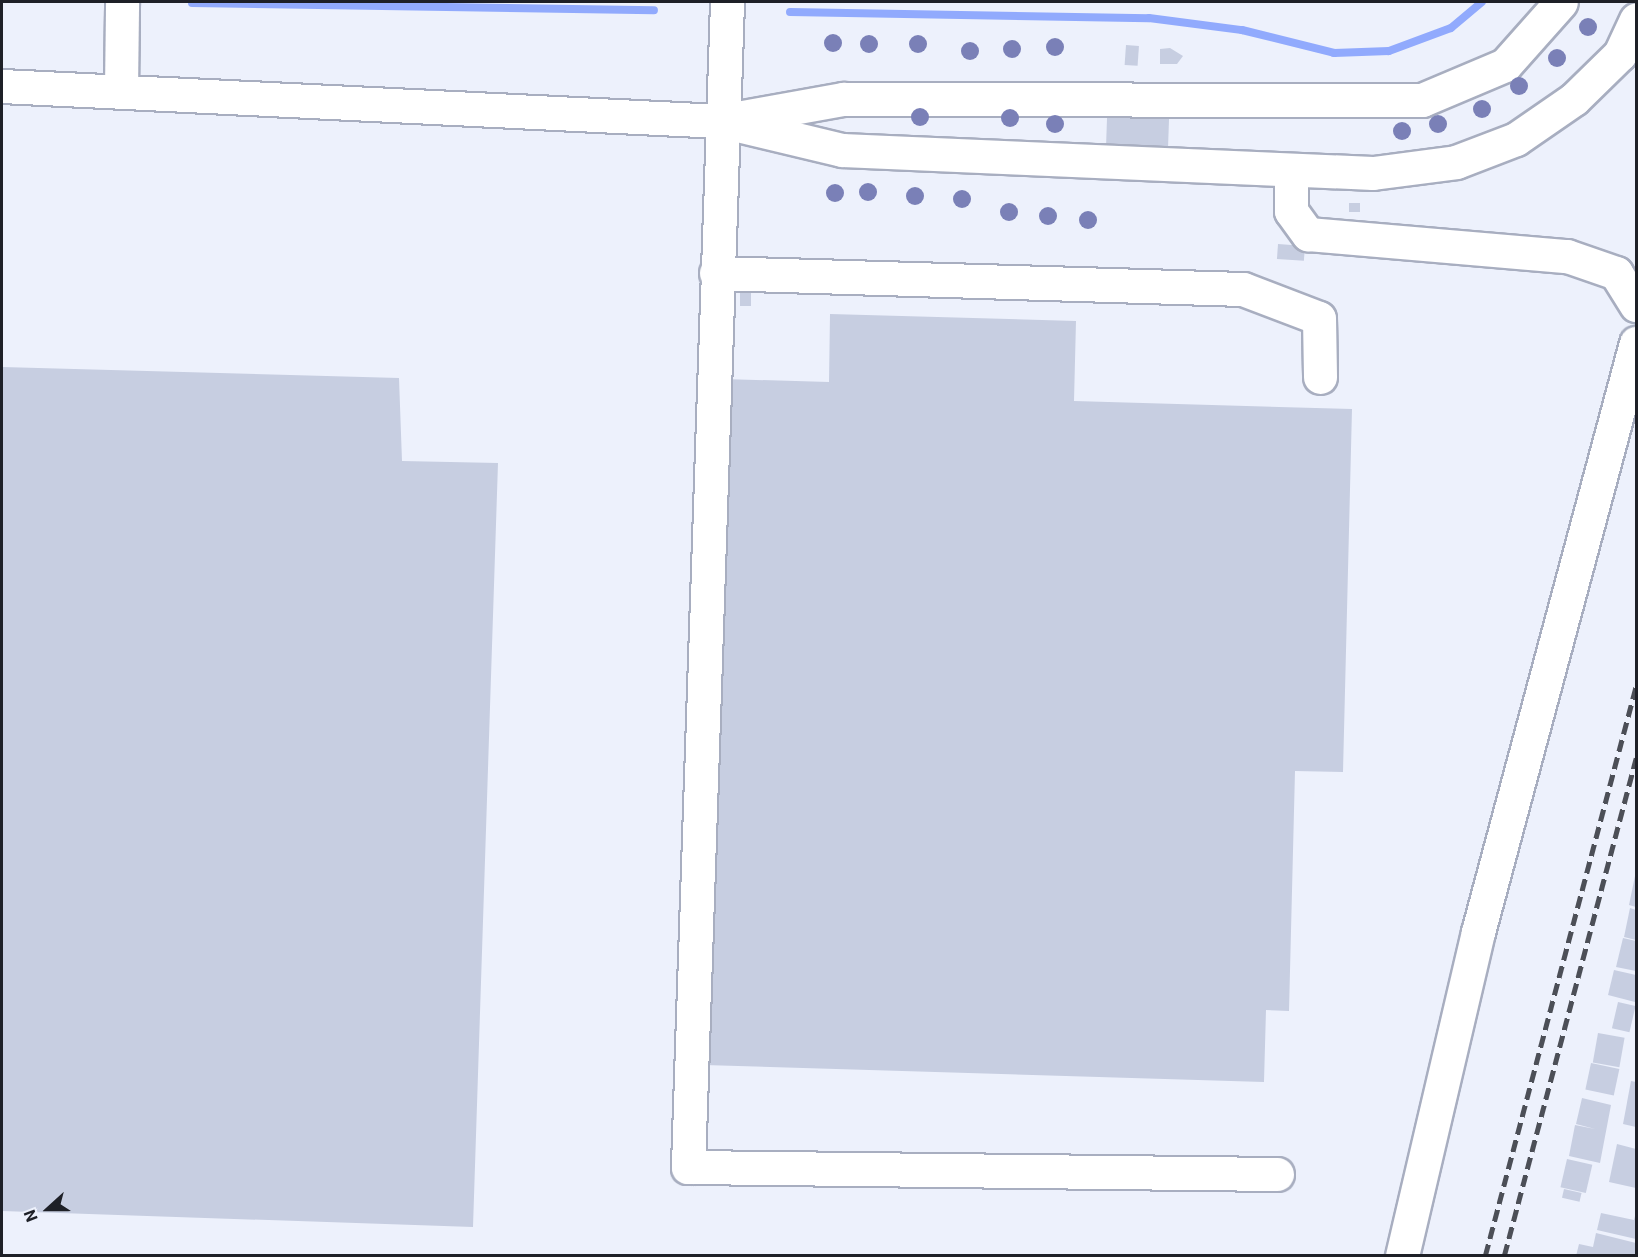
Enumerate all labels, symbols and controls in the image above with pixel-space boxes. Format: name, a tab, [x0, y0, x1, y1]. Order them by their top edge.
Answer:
north arrow	[18, 1179, 78, 1239]
text: N	[20, 1207, 42, 1224]

